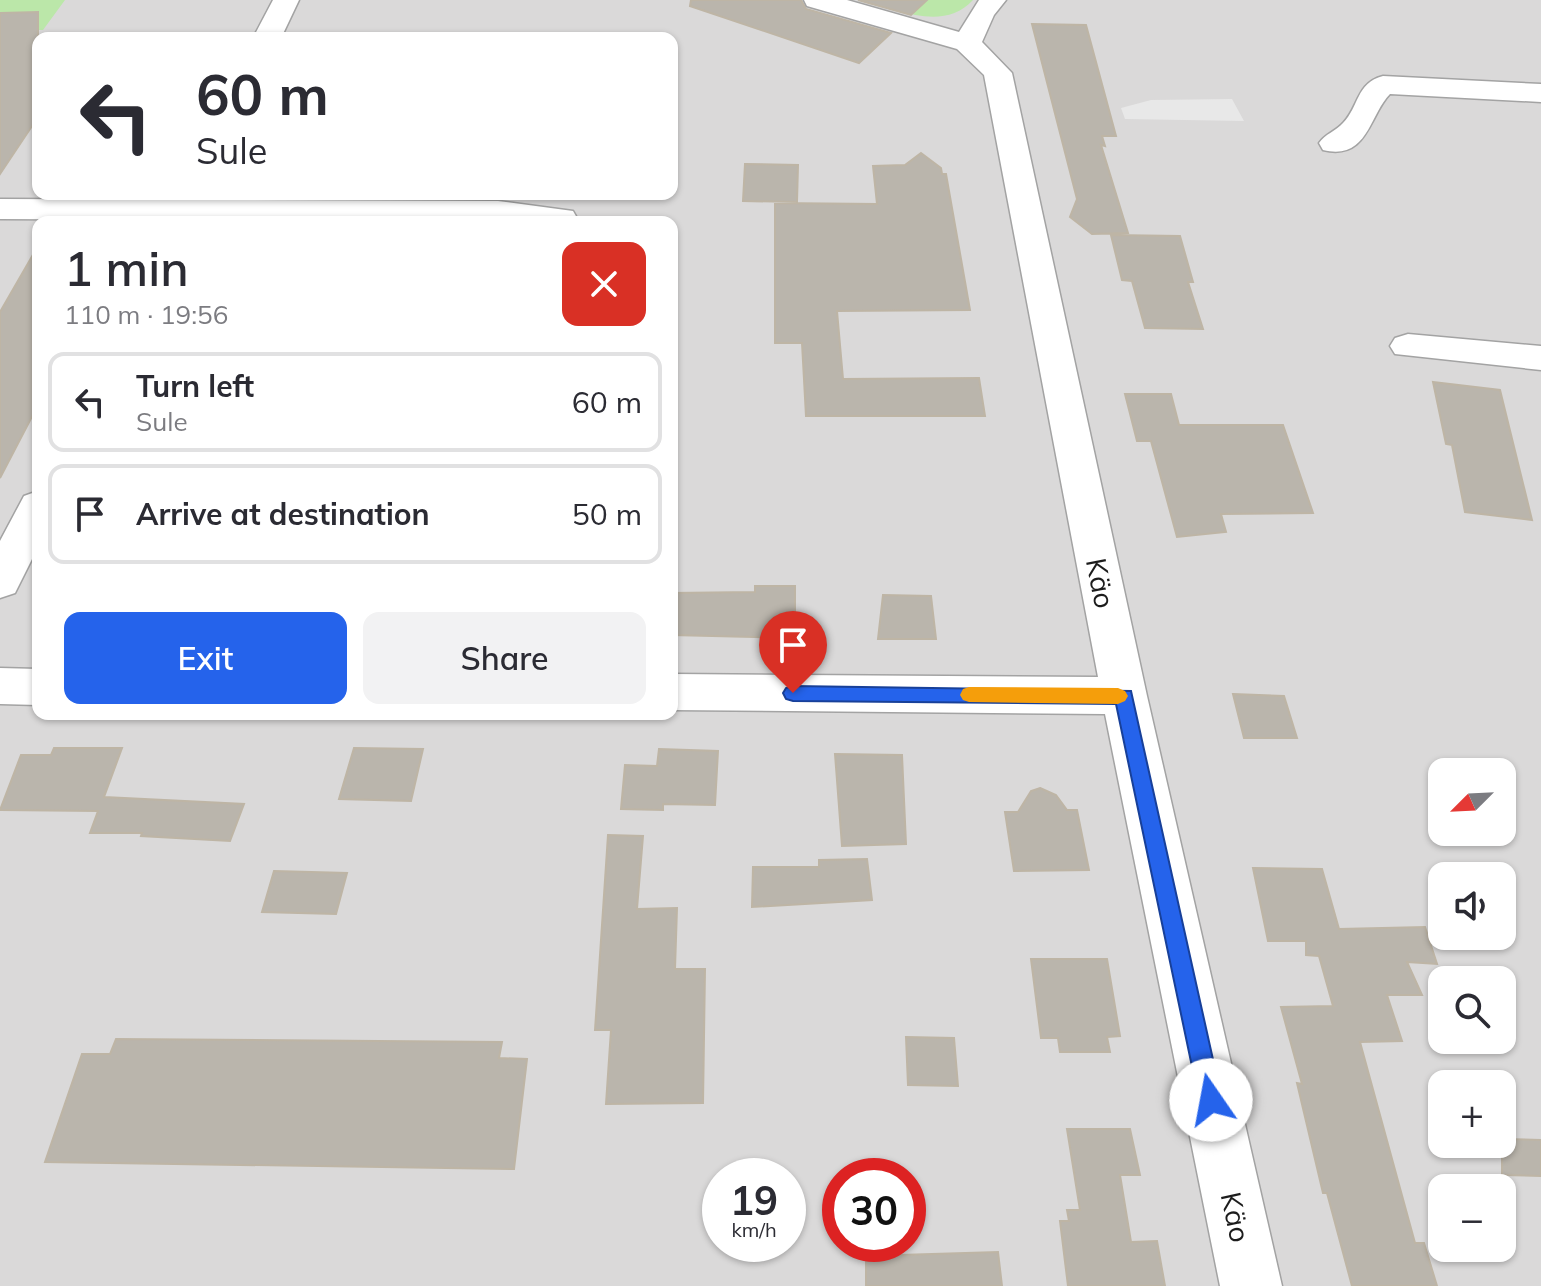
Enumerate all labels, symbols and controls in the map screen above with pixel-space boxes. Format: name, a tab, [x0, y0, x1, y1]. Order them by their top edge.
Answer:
text: 60 m	[196, 59, 329, 129]
icon: left	[64, 64, 168, 168]
text: Sule	[196, 128, 267, 173]
text: 1 min	[64, 238, 189, 298]
button: close	[562, 242, 646, 326]
text: 110 m · 19:56	[64, 298, 228, 331]
text: Turn left	[136, 367, 254, 405]
icon: left	[68, 380, 112, 424]
text: 60 m	[572, 383, 642, 421]
text: Sule	[136, 405, 188, 438]
icon: arrive	[68, 492, 112, 536]
text: Arrive at destination	[136, 495, 430, 533]
text: 50 m	[572, 495, 642, 533]
street label: Käo	[1079, 555, 1123, 611]
pin	[759, 611, 827, 693]
button: Exit	[64, 612, 347, 704]
button: Share	[363, 612, 646, 704]
icon: arrive	[771, 623, 815, 667]
north arrow	[1428, 758, 1516, 846]
map controls	[1428, 758, 1516, 1262]
button: sound	[1428, 862, 1516, 950]
button: search	[1428, 966, 1516, 1054]
position arrow	[1169, 1058, 1253, 1142]
button: +	[1428, 1070, 1516, 1158]
speed limit sign: 30	[822, 1158, 926, 1262]
button: −	[1428, 1174, 1516, 1262]
text: 19	[730, 1175, 778, 1225]
street label: Käo	[1214, 1189, 1258, 1245]
text: km/h	[731, 1217, 777, 1242]

